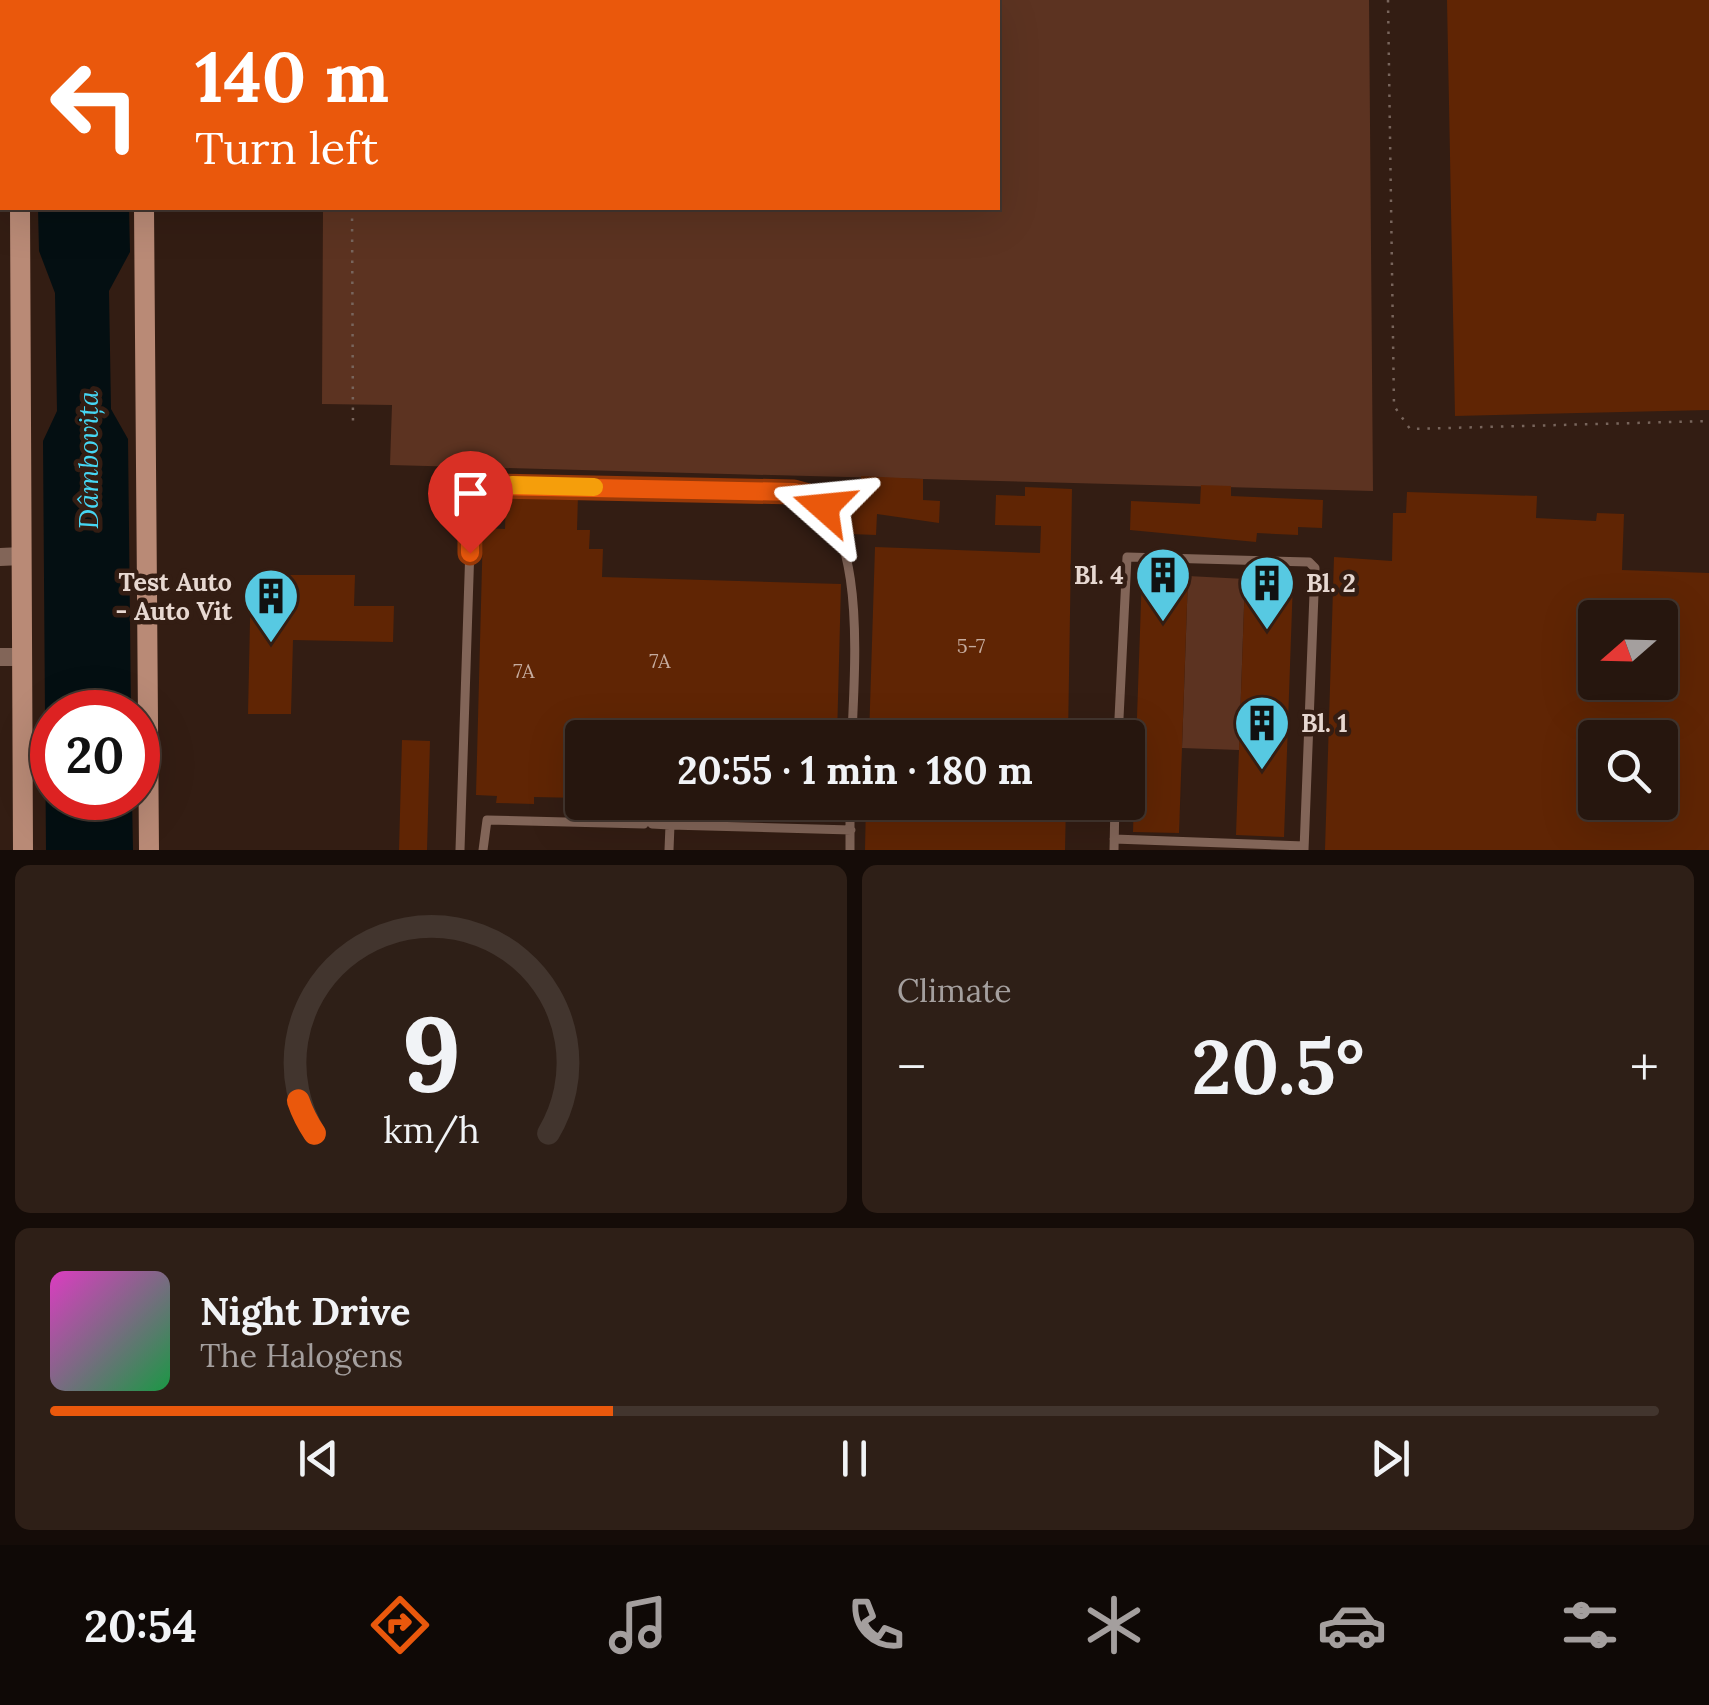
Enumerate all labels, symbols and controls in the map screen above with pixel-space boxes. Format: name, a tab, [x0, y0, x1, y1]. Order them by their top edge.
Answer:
text: 140 m	[195, 32, 389, 121]
icon: left	[30, 40, 160, 170]
text: Turn left	[195, 119, 378, 176]
water label: Dâmbovița	[70, 390, 106, 529]
pin	[428, 451, 513, 554]
position arrow	[772, 455, 876, 559]
icon: arrive	[443, 466, 498, 521]
building icon: Bl. 4	[1133, 545, 1193, 624]
building icon: Bl. 2	[1237, 553, 1297, 632]
place label: Bl. 4	[1074, 559, 1124, 591]
place label: Test Auto - Auto Vit	[116, 566, 233, 627]
building icon: Test Auto - Auto Vit	[241, 566, 301, 645]
place label: Bl. 2	[1306, 567, 1356, 599]
north arrow	[1578, 600, 1678, 700]
map controls	[1578, 600, 1678, 820]
house number: 5-7	[957, 633, 985, 658]
house number: 7A	[649, 648, 671, 673]
house number: 7A	[513, 658, 535, 683]
speed limit sign: 20	[30, 690, 160, 820]
building icon: Bl. 1	[1232, 693, 1292, 772]
place label: Bl. 1	[1301, 707, 1348, 739]
button: search	[1578, 720, 1678, 820]
text: 20:55 · 1 min · 180 m	[677, 746, 1033, 794]
text: Climate	[897, 970, 1012, 1011]
text: 9	[401, 986, 461, 1119]
text: 20.5°	[1191, 1019, 1365, 1115]
text: −	[897, 1032, 926, 1102]
text: +	[1630, 1032, 1659, 1102]
text: km/h	[383, 1107, 479, 1153]
text: Night Drive	[200, 1287, 411, 1335]
text: The Halogens	[200, 1335, 403, 1376]
icon: previous	[291, 1431, 346, 1486]
icon: pause	[827, 1431, 882, 1486]
icon: next	[1363, 1431, 1418, 1486]
icon: directions	[365, 1590, 435, 1660]
icon: music	[603, 1590, 673, 1660]
icon: phone	[841, 1590, 911, 1660]
icon: climate	[1079, 1590, 1149, 1660]
icon: car	[1317, 1590, 1387, 1660]
icon: filters	[1555, 1590, 1625, 1660]
text: 20:54	[84, 1597, 197, 1654]

